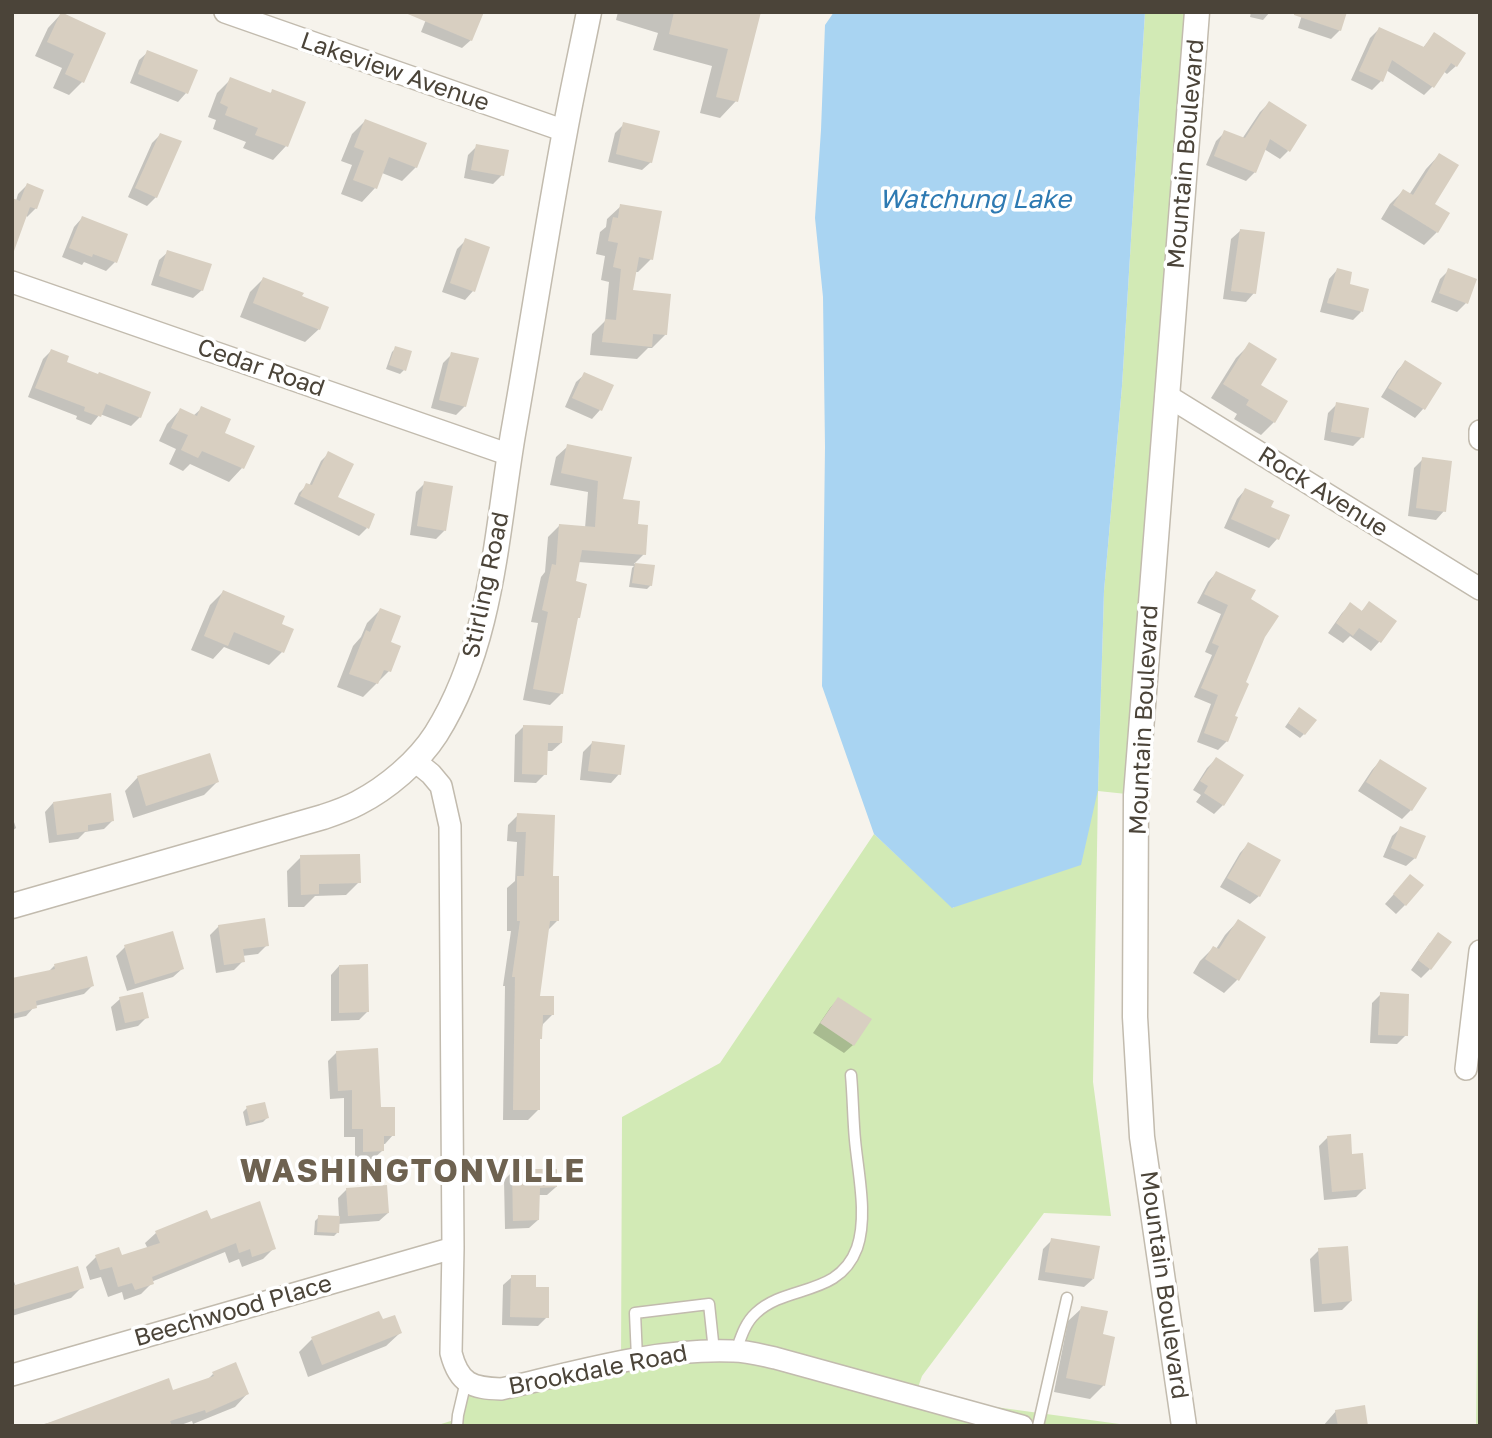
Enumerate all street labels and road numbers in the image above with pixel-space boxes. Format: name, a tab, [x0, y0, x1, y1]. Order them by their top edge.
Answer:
street label: Lakeview Avenue	[297, 26, 493, 118]
street label: Mountain Boulevard	[1162, 38, 1210, 270]
street label: Cedar Road	[194, 333, 328, 403]
street label: Rock Avenue	[1253, 441, 1393, 543]
street label: Stirling Road	[456, 509, 516, 661]
street label: Mountain Boulevard	[1124, 604, 1164, 836]
street label: Mountain Boulevard	[1134, 1169, 1194, 1401]
street label: Beechwood Place	[131, 1269, 335, 1353]
street label: Brookdale Road	[506, 1339, 690, 1401]

